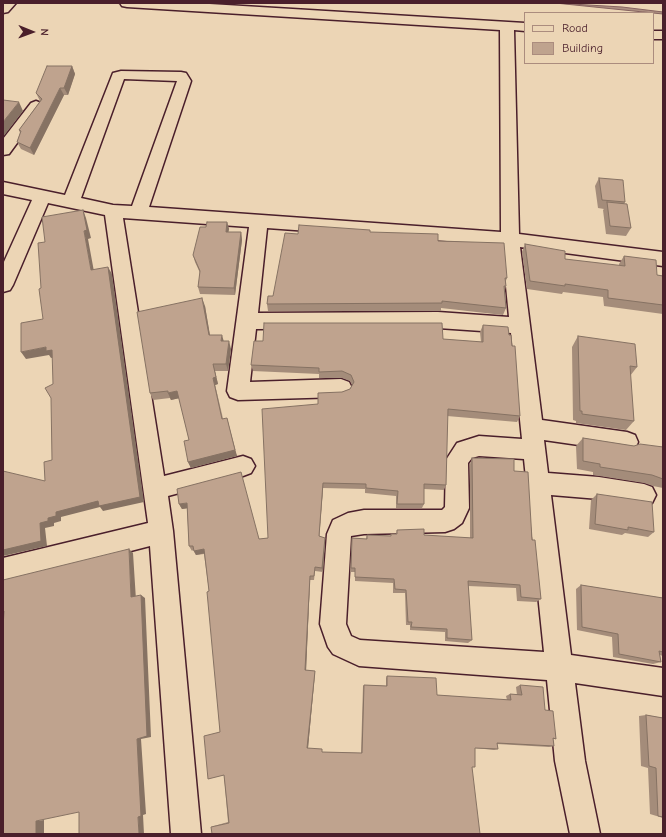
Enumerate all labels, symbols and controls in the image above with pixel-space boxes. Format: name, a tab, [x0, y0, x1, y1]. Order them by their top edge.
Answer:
north arrow	[12, 12, 52, 52]
legend	[524, 12, 654, 64]
text: Road	[562, 21, 588, 35]
text: N	[38, 29, 51, 36]
text: Building	[562, 41, 603, 55]

